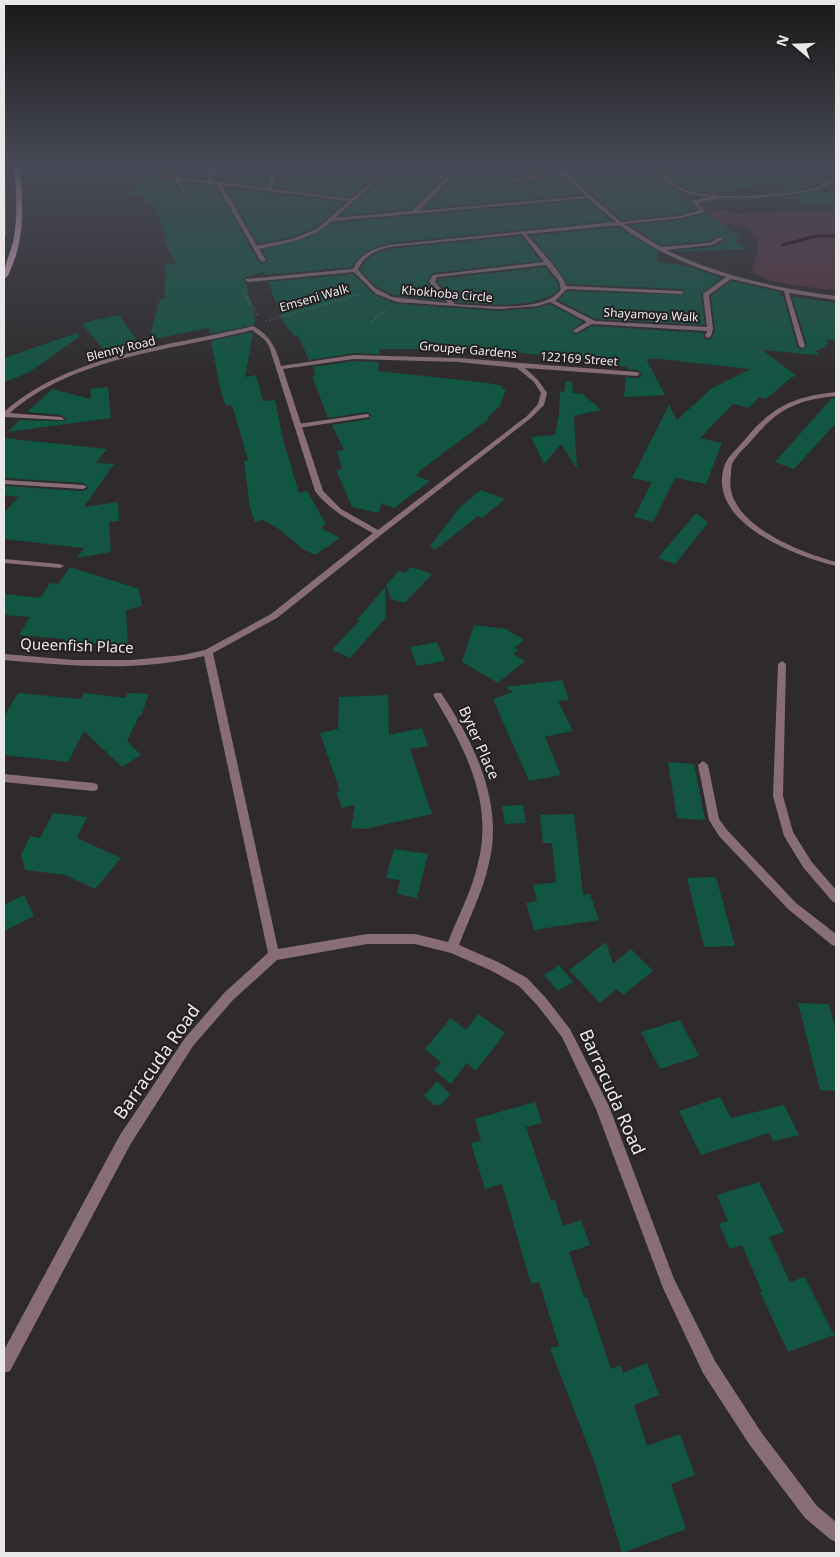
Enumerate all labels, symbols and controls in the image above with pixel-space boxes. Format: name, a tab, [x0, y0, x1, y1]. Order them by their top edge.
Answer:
north arrow	[770, 20, 820, 70]
text: N	[771, 32, 793, 49]
street label: Emseni Walk	[277, 279, 351, 316]
street label: Khokhoba Circle	[401, 281, 494, 306]
street label: Shayamoya Walk	[603, 304, 699, 326]
street label: Blenny Road	[85, 332, 157, 365]
street label: Grouper Gardens	[419, 337, 518, 362]
street label: 122169 Street	[540, 347, 619, 370]
street label: Queenfish Place	[20, 633, 134, 657]
street label: Byter Place	[455, 703, 505, 782]
street label: Barracuda Road	[108, 999, 205, 1124]
street label: Barracuda Road	[574, 1025, 651, 1158]

